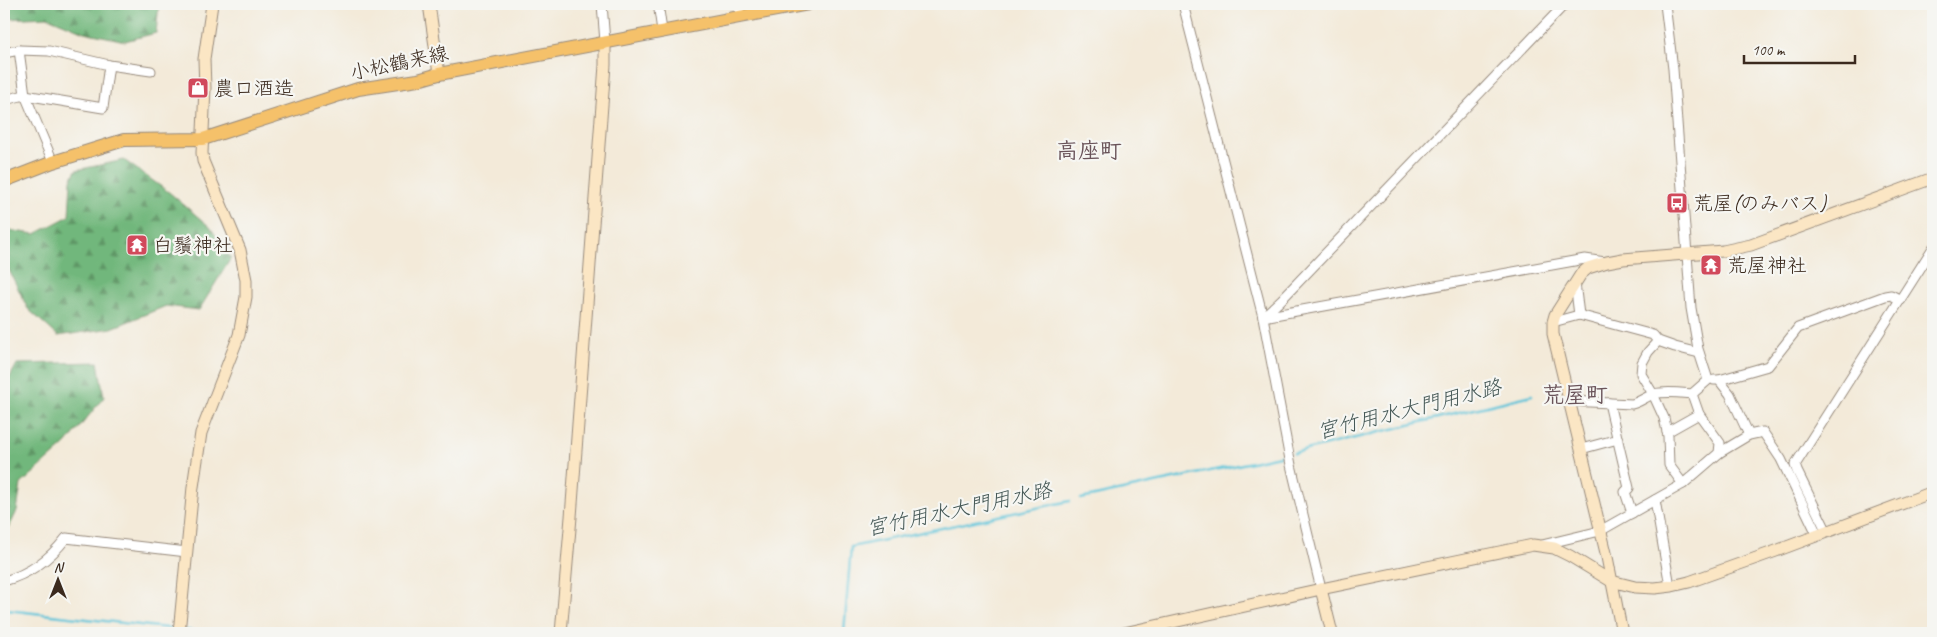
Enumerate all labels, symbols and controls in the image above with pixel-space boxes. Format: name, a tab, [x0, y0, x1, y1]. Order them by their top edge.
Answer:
scale bar	[1744, 32, 1856, 64]
street label: 小松鶴来線	[347, 40, 451, 86]
text: 100 m	[1752, 41, 1786, 60]
shop icon: 農口酒造	[186, 76, 210, 100]
place label: 農口酒造	[214, 76, 294, 101]
district label: 高座町	[1056, 137, 1122, 165]
bus stop icon: 荒屋(のみバス)	[1665, 191, 1689, 215]
place label: 荒屋(のみバス)	[1693, 191, 1828, 216]
temple icon: 白鬚神社	[125, 233, 149, 257]
place label: 白鬚神社	[153, 233, 233, 258]
temple icon: 荒屋神社	[1699, 253, 1723, 277]
place label: 荒屋神社	[1727, 253, 1807, 278]
water label: 宮竹用水大門用水路	[1314, 373, 1505, 444]
district label: 荒屋町	[1542, 381, 1608, 409]
water label: 宮竹用水大門用水路	[864, 476, 1055, 541]
north arrow	[32, 554, 82, 604]
text: N	[54, 559, 65, 576]

